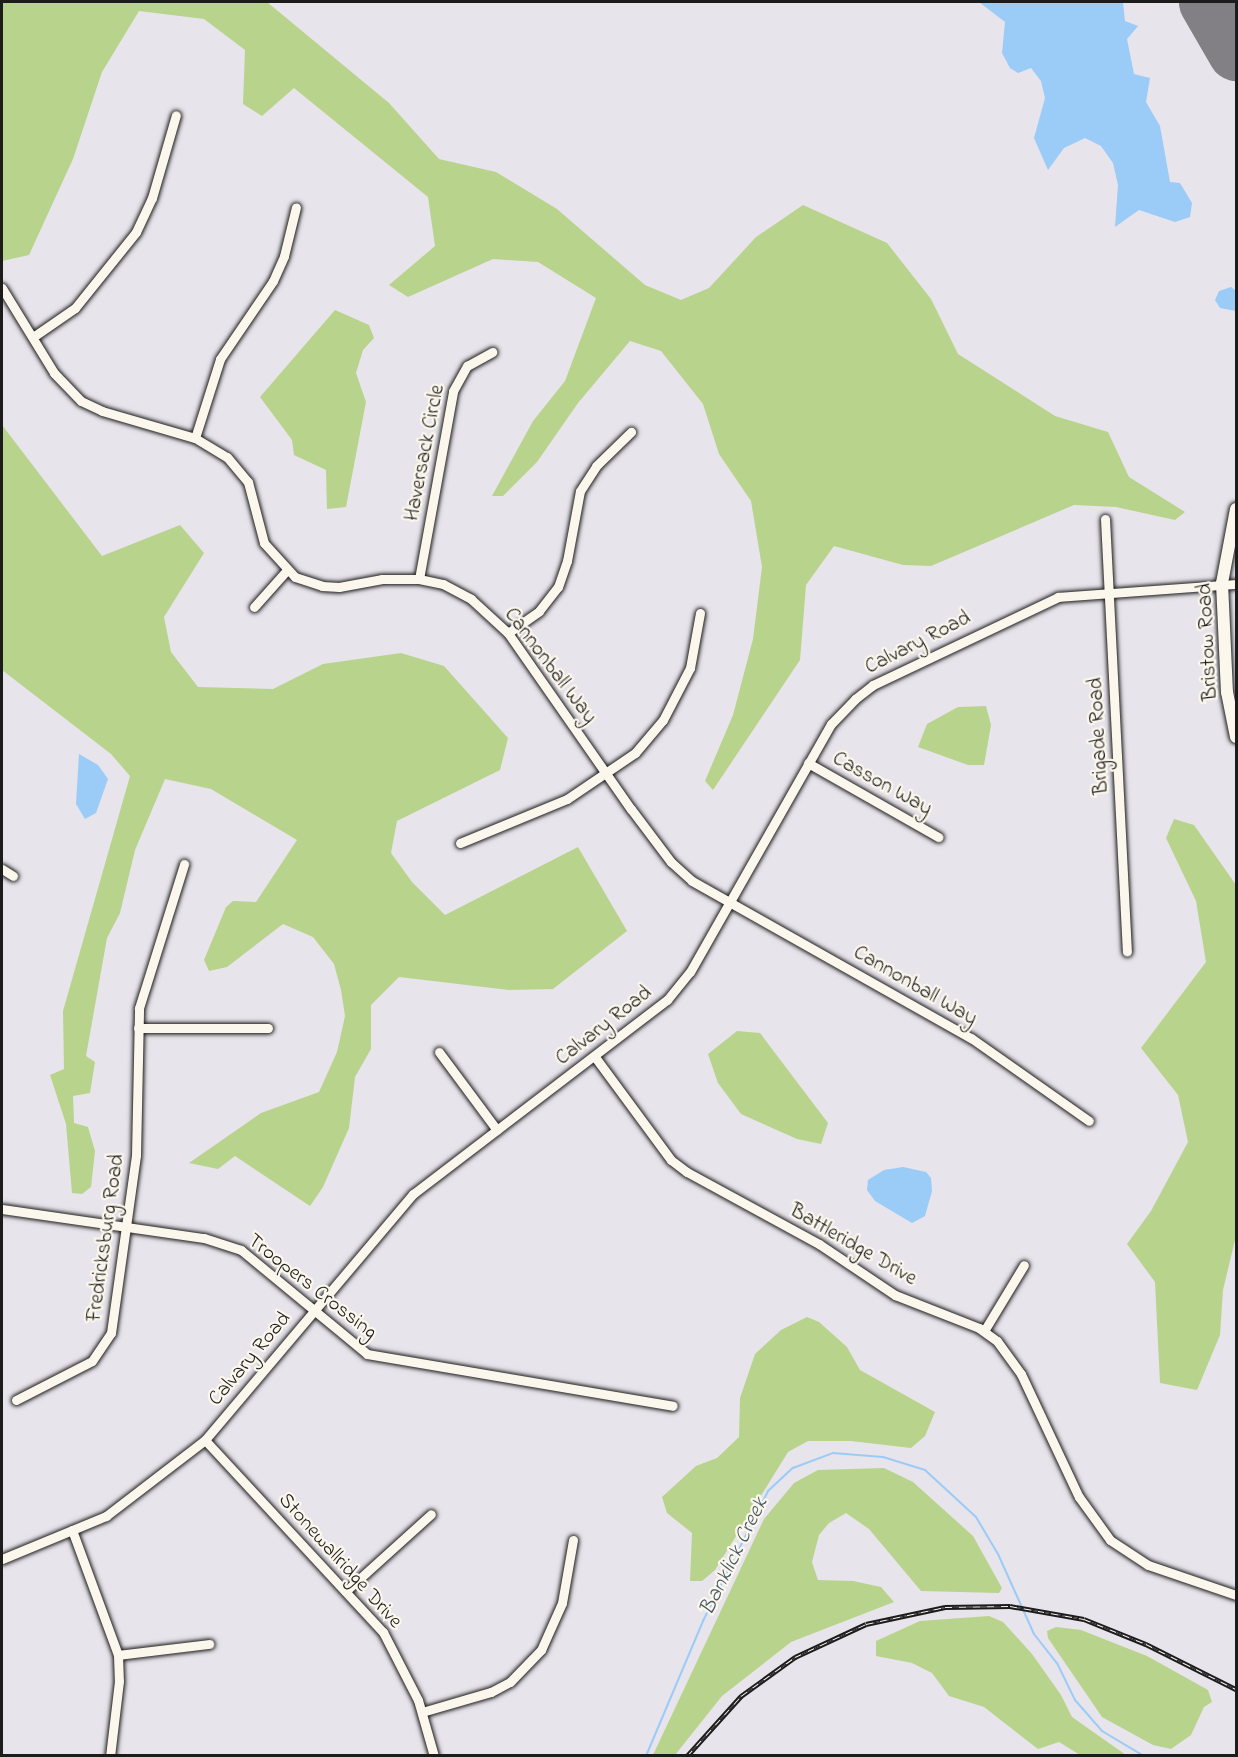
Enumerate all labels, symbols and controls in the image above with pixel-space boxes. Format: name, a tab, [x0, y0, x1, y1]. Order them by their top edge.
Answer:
street label: Haversack Circle	[399, 383, 451, 523]
street label: Bristow Road	[1192, 583, 1224, 701]
street label: Cannonball Way	[498, 603, 602, 729]
street label: Calvary Road	[861, 606, 975, 680]
street label: Brigade Road	[1083, 677, 1115, 795]
street label: Casson Way	[828, 746, 936, 822]
street label: Cannonball Way	[849, 940, 981, 1032]
street label: Calvary Road	[551, 981, 657, 1071]
street label: Fredricksburg Road	[82, 1153, 130, 1323]
street label: Battleridge Drive	[785, 1198, 921, 1292]
street label: Troopers Crossing	[242, 1229, 382, 1345]
street label: Calvary Road	[203, 1307, 297, 1411]
street label: Stonewallridge Drive	[273, 1488, 407, 1634]
water label: Banklick Creek	[695, 1494, 775, 1620]

